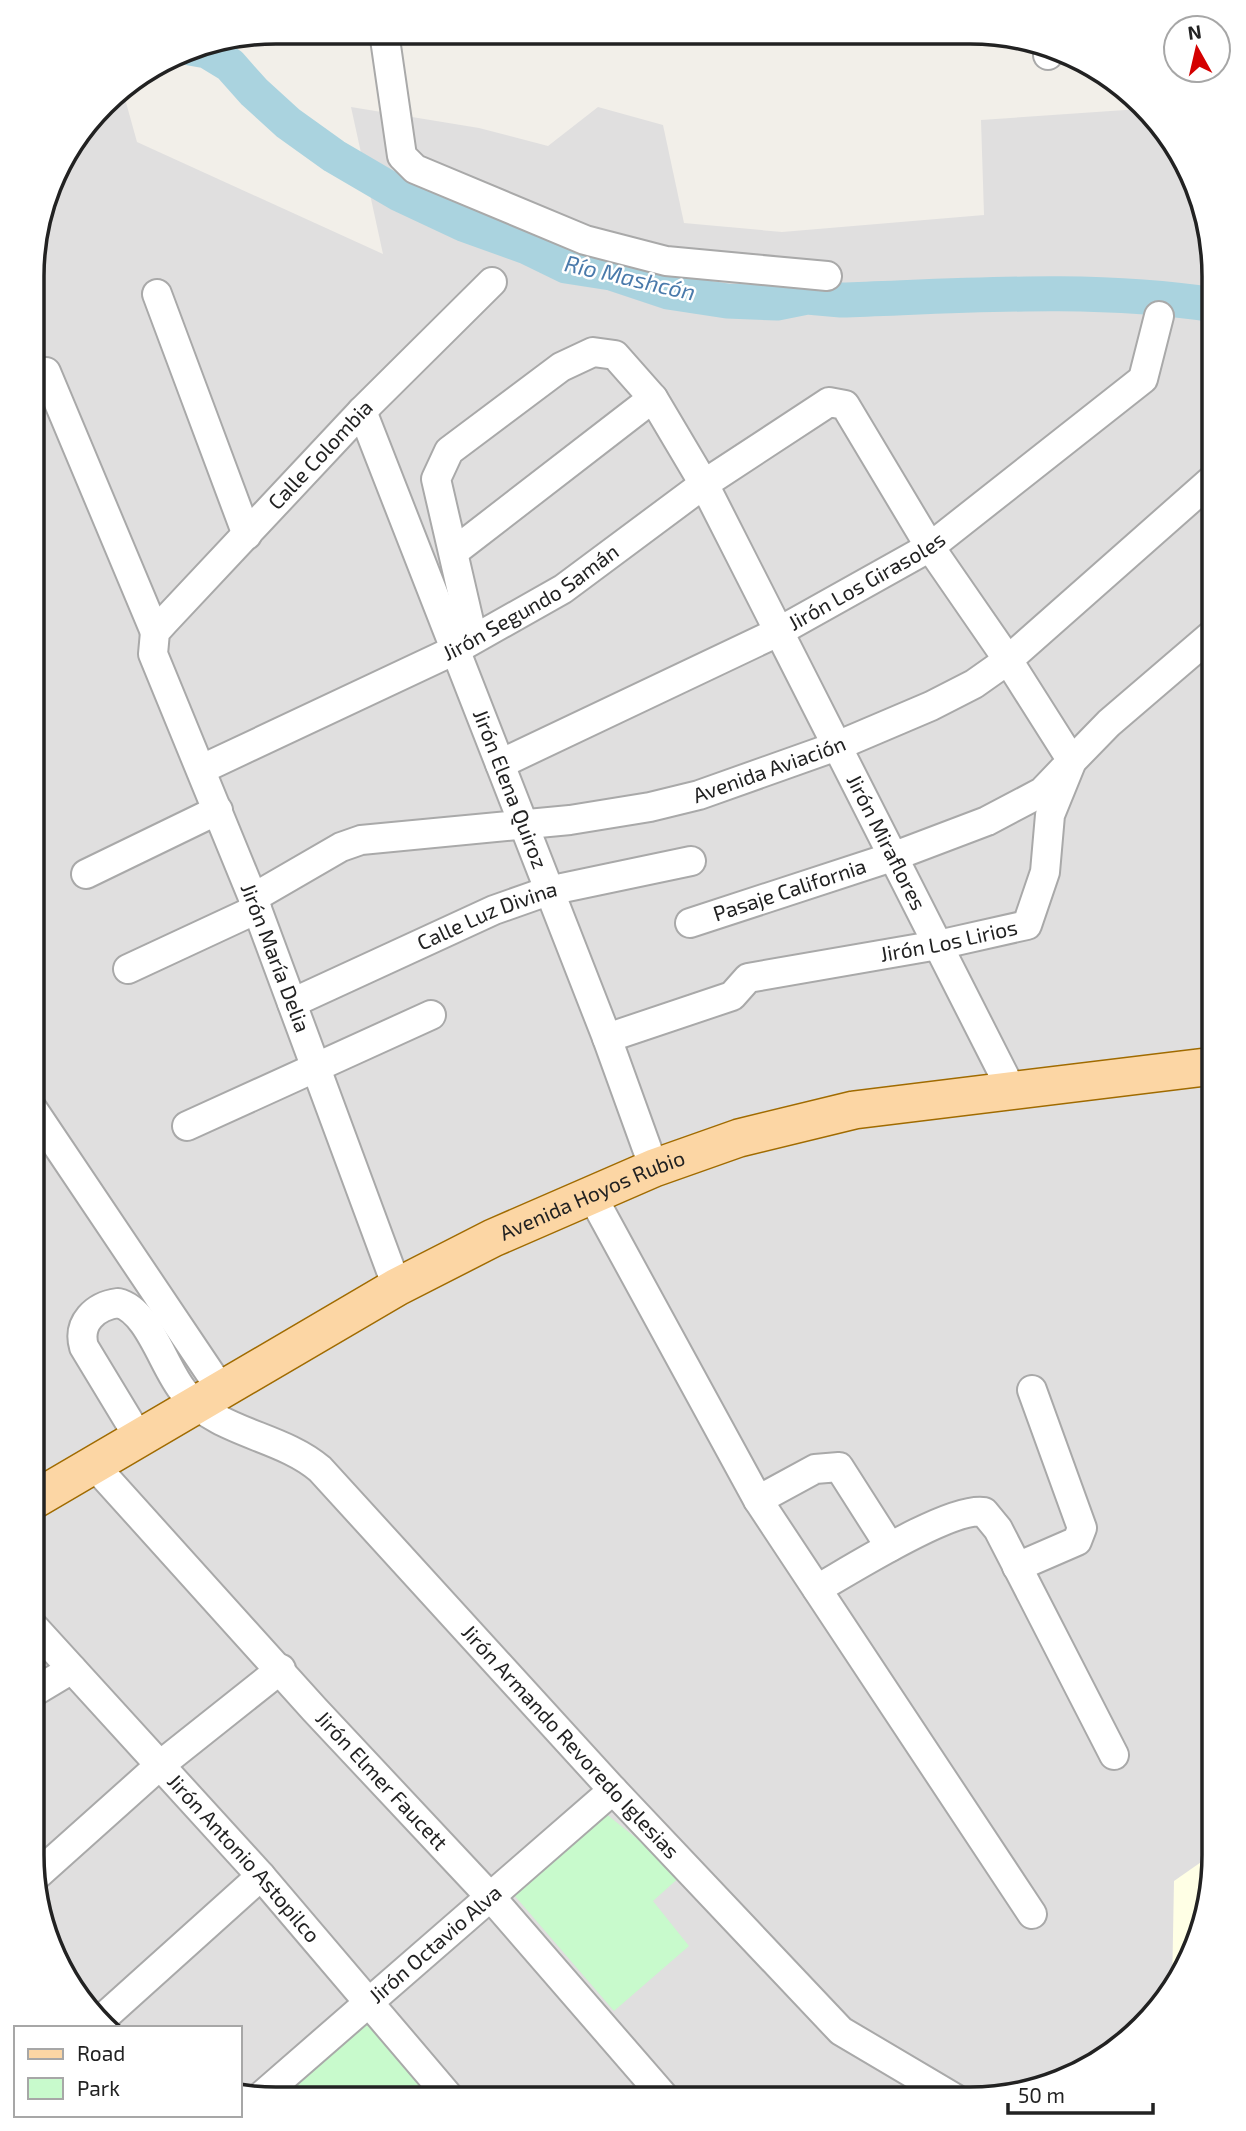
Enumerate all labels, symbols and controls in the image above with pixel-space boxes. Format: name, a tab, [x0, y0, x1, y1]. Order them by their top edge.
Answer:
north arrow	[1162, 14, 1232, 84]
text: N	[1186, 19, 1203, 44]
water label: Río Mashcón	[562, 248, 698, 306]
street label: Calle Colombia	[262, 394, 377, 514]
street label: Jirón Los Girasoles	[783, 526, 950, 635]
street label: Jirón Segundo Samán	[438, 538, 623, 665]
street label: Jirón Elena Quiroz	[469, 705, 554, 872]
street label: Avenida Aviación	[689, 730, 849, 807]
street label: Jirón Miraflores	[842, 770, 932, 914]
street label: Pasaje California	[710, 852, 869, 926]
street label: Calle Luz Divina	[413, 875, 559, 955]
street label: Jirón María Delia	[237, 880, 316, 1035]
street label: Jirón Los Lirios	[878, 914, 1019, 966]
street label: Avenida Hoyos Rubio	[495, 1144, 688, 1245]
street label: Jirón Armando Revoredo Iglesias	[457, 1619, 685, 1863]
street label: Jirón Elmer Faucett	[311, 1705, 454, 1855]
street label: Jirón Antonio Astopilco	[163, 1768, 326, 1947]
street label: Jirón Octavio Alva	[363, 1879, 506, 2008]
legend	[14, 2026, 242, 2117]
text: Road	[77, 2040, 125, 2065]
scale bar	[1008, 2072, 1153, 2116]
text: Park	[77, 2075, 120, 2100]
text: 50 m	[1018, 2082, 1065, 2107]

